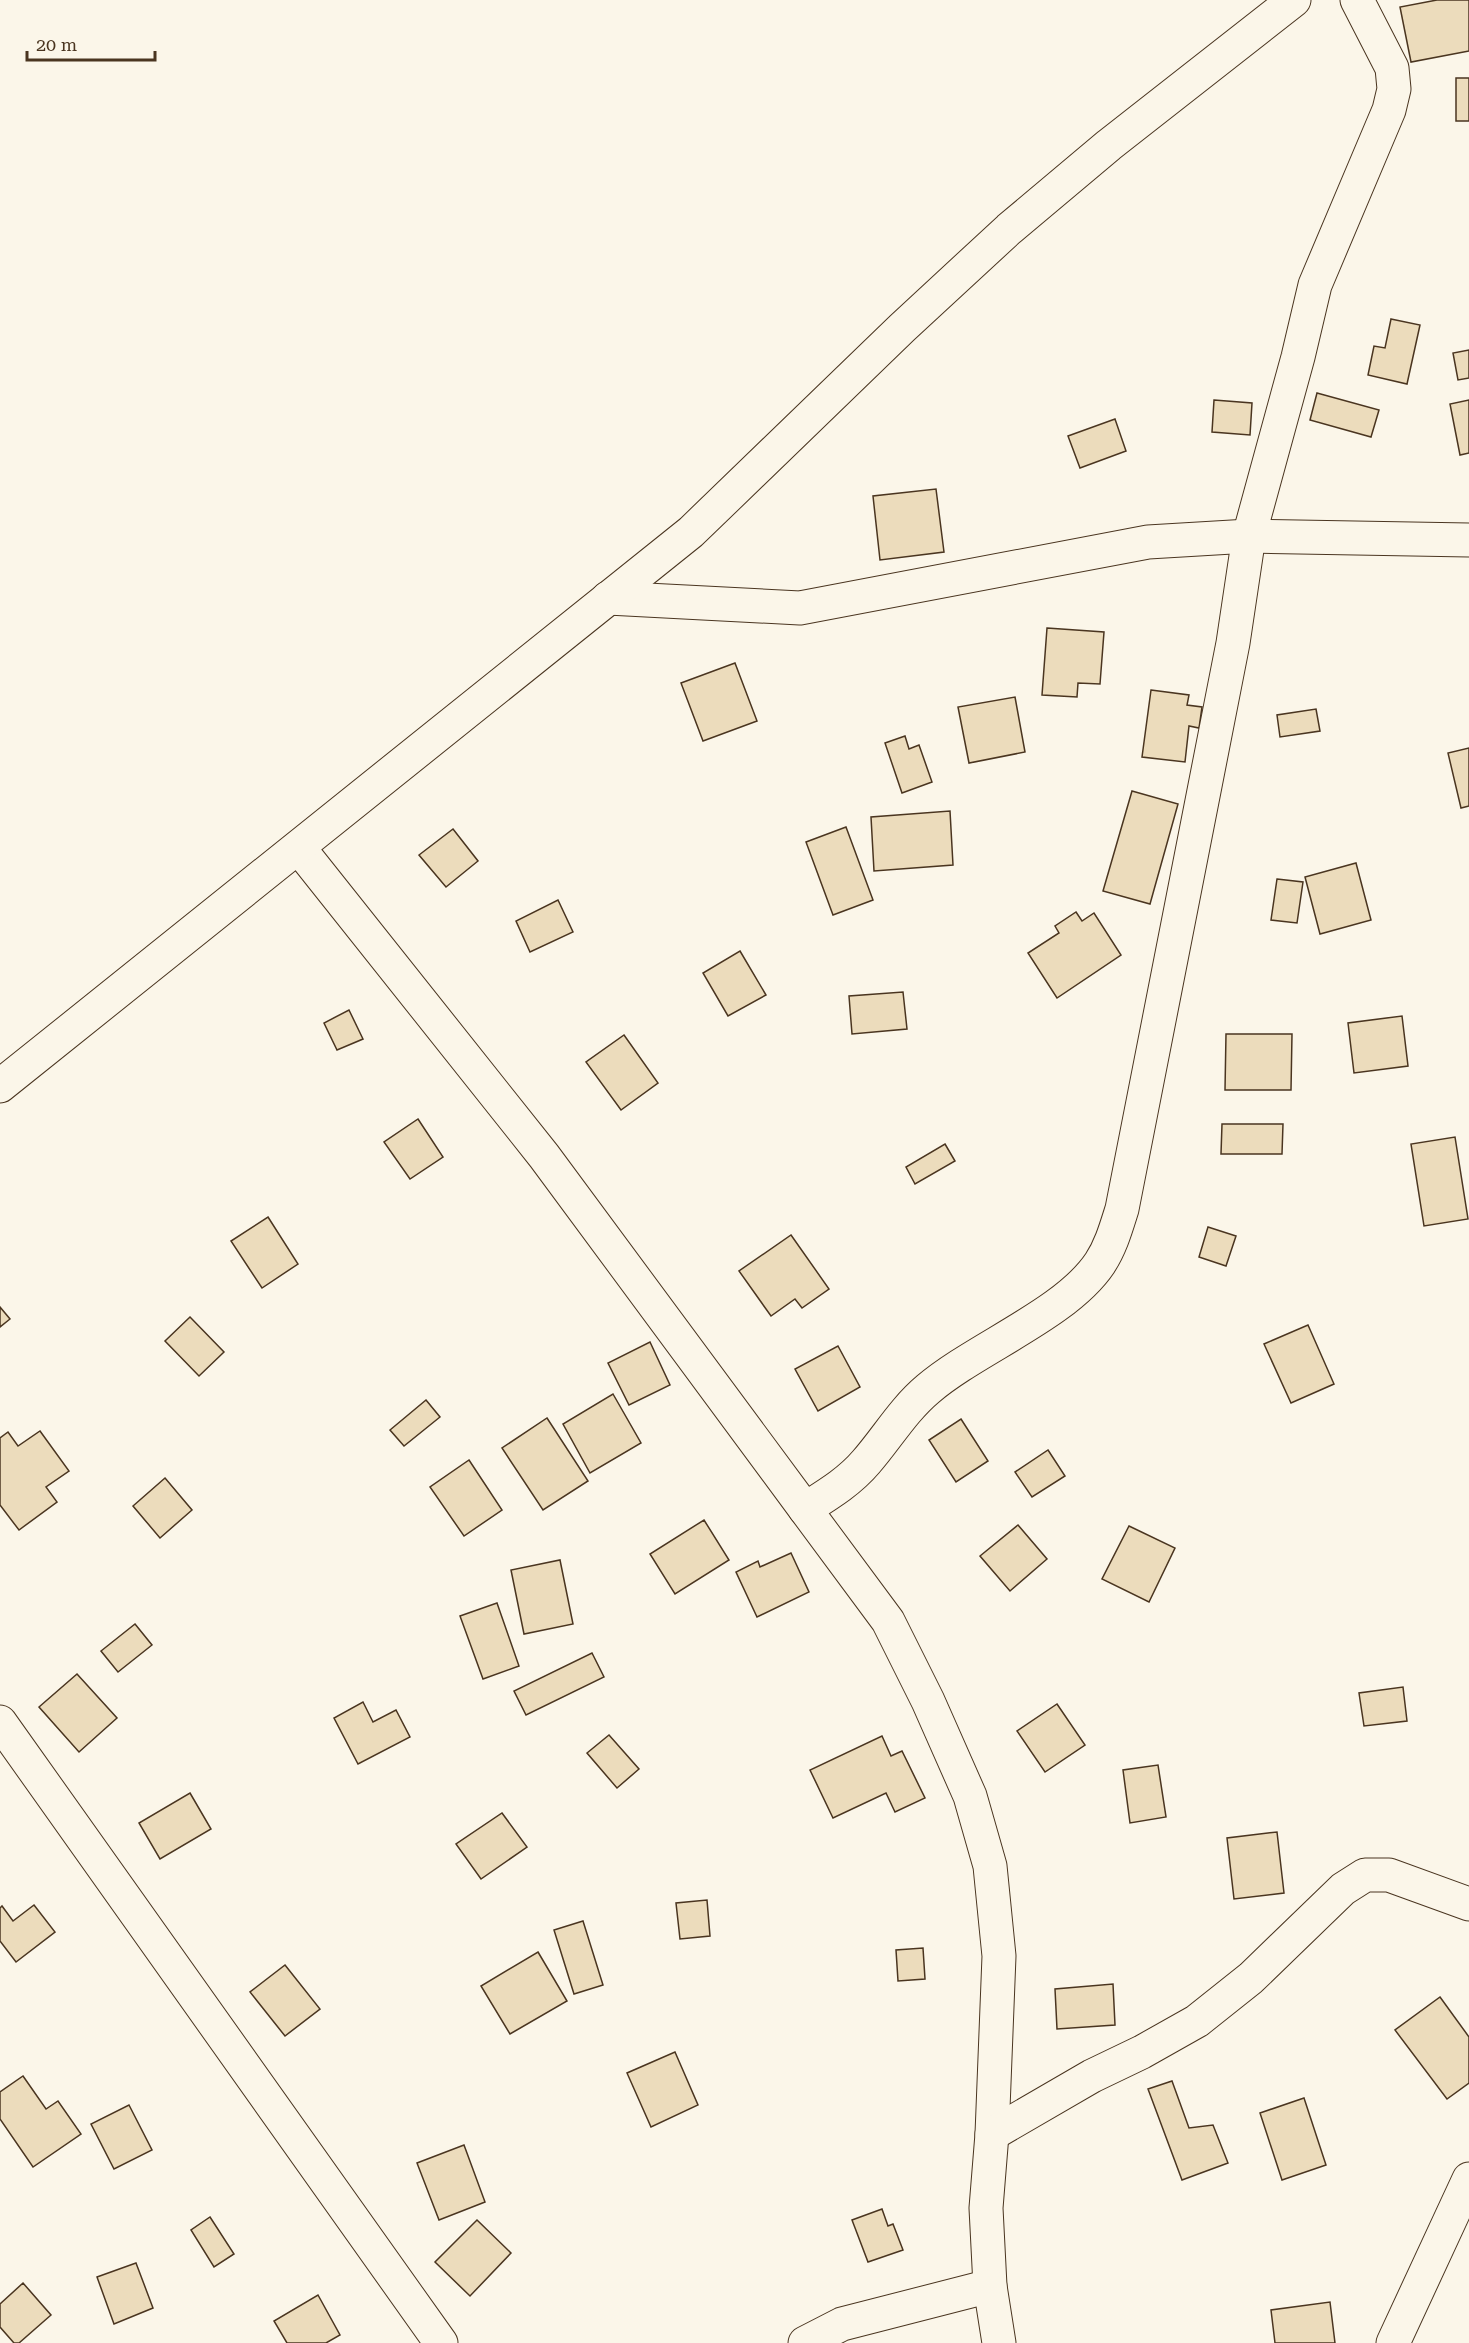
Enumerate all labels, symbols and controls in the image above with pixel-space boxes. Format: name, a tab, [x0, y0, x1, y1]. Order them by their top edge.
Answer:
scale bar	[27, 24, 154, 62]
text: 20 m	[36, 34, 77, 55]

